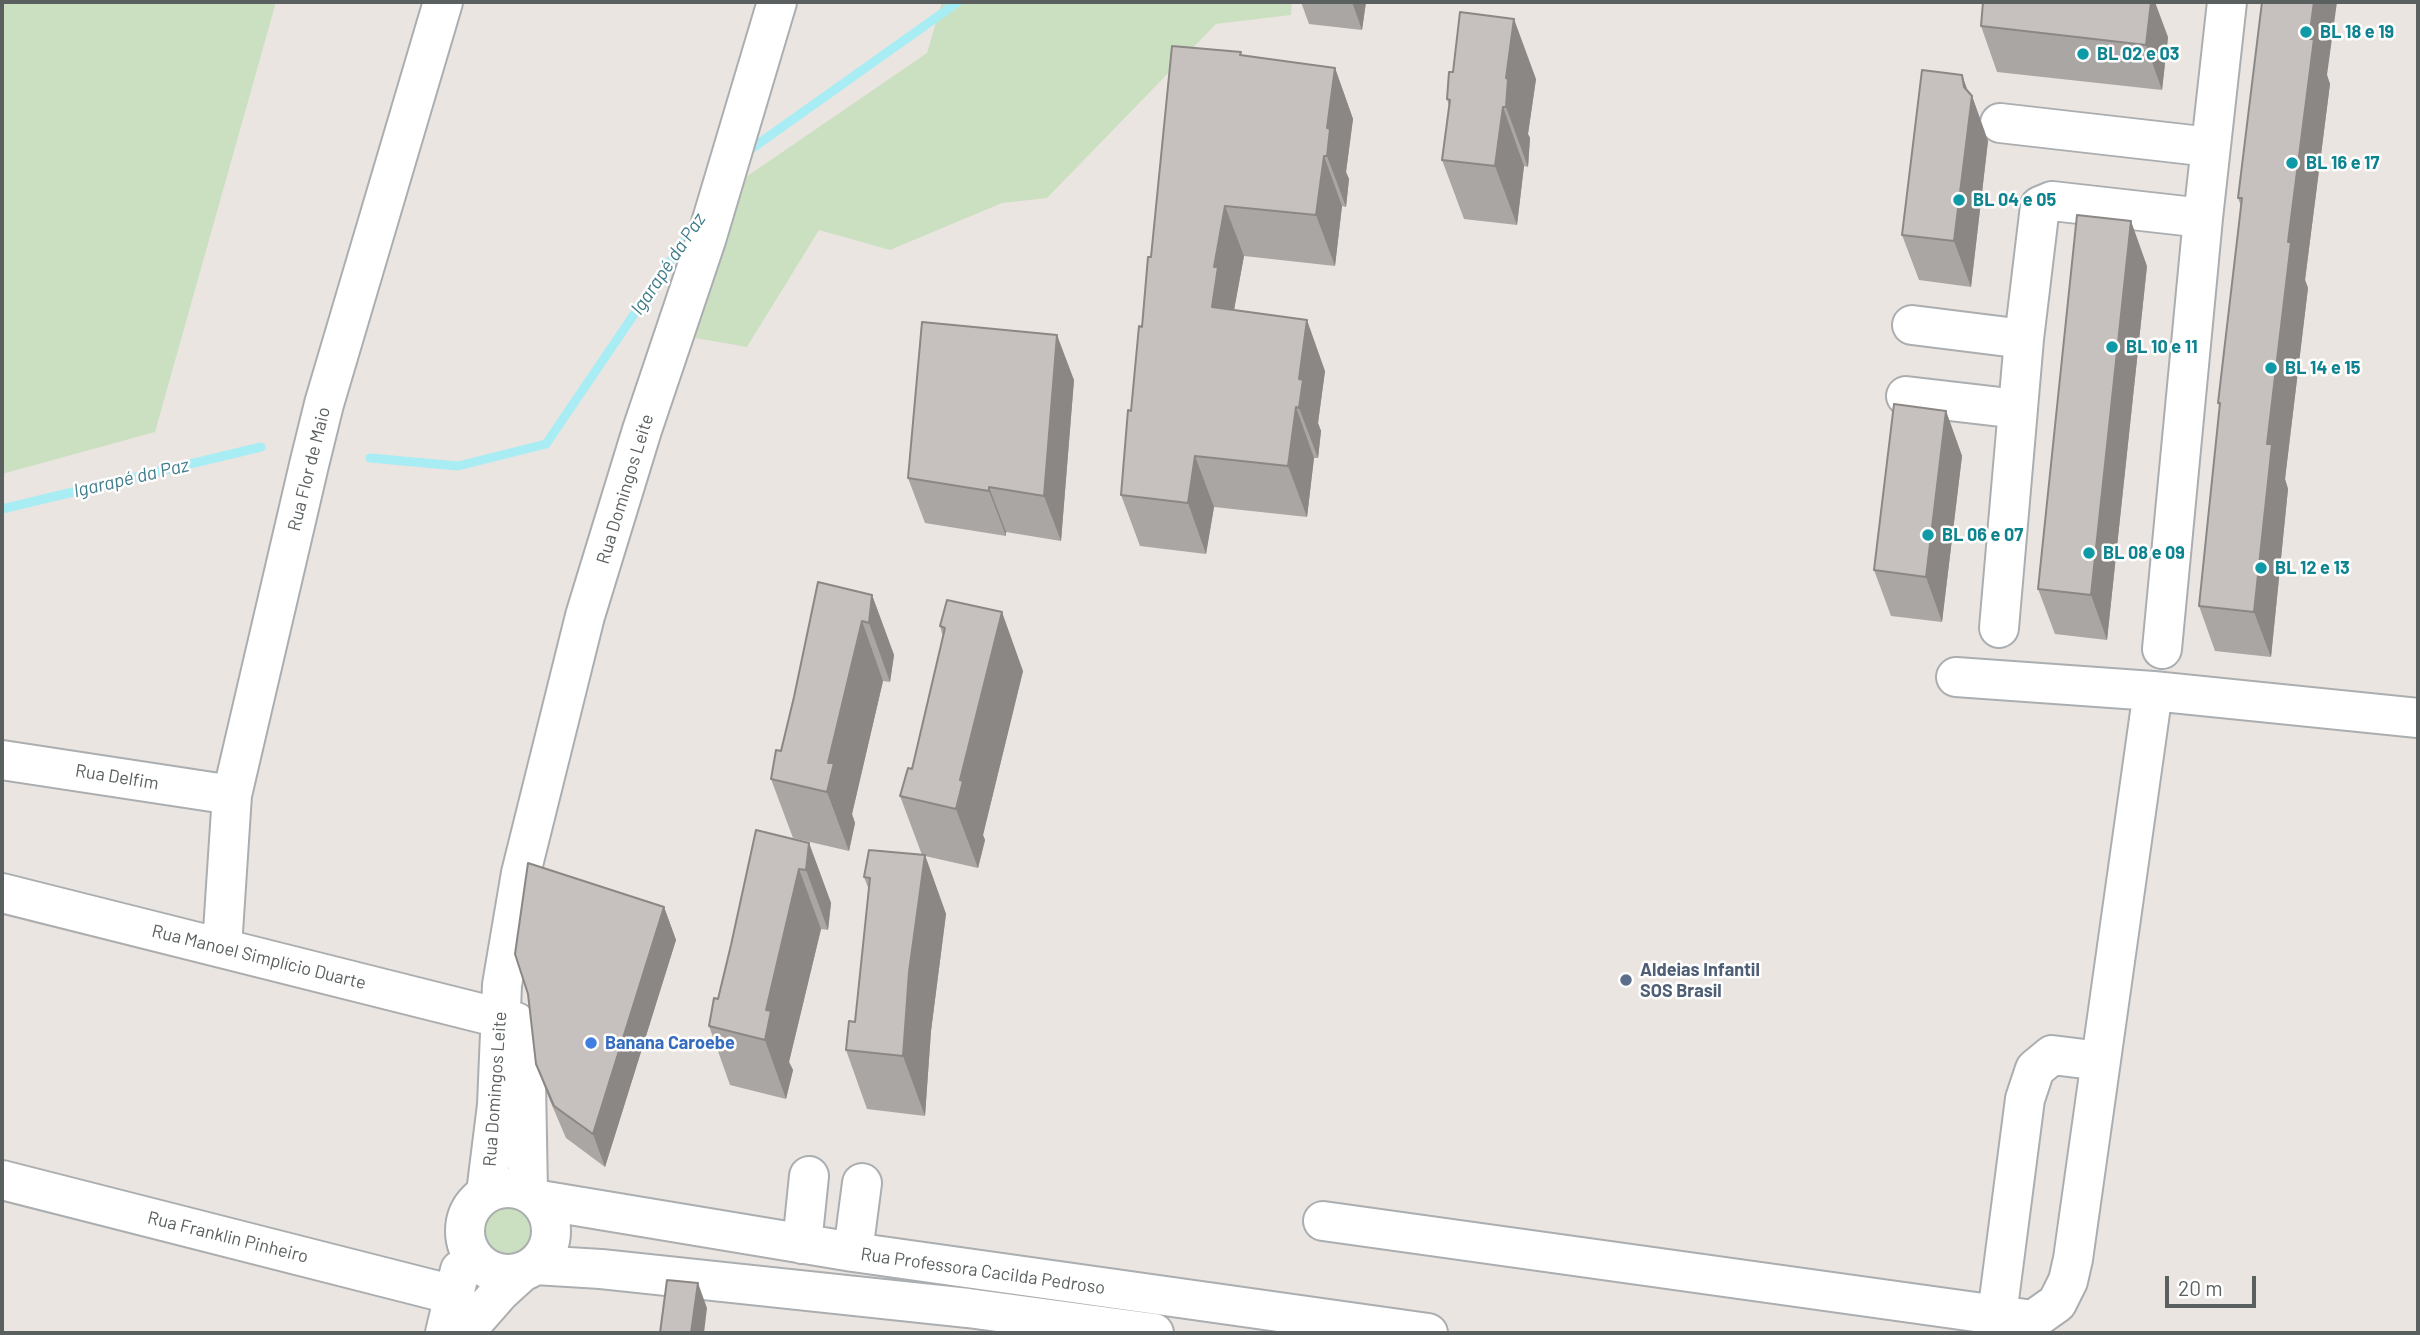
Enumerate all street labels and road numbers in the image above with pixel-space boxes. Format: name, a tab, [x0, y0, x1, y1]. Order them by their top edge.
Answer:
street label: Rua Flor de Maio	[283, 405, 335, 533]
street label: Rua Domingos Leite	[592, 411, 658, 567]
street label: Rua Delfim	[74, 760, 160, 794]
street label: Rua Manoel Simplício Duarte	[150, 920, 368, 994]
street label: Rua Domingos Leite	[479, 1011, 511, 1167]
street label: Rua Franklin Pinheiro	[145, 1207, 311, 1267]
street label: Rua Professora Cacilda Pedroso	[859, 1243, 1107, 1299]

